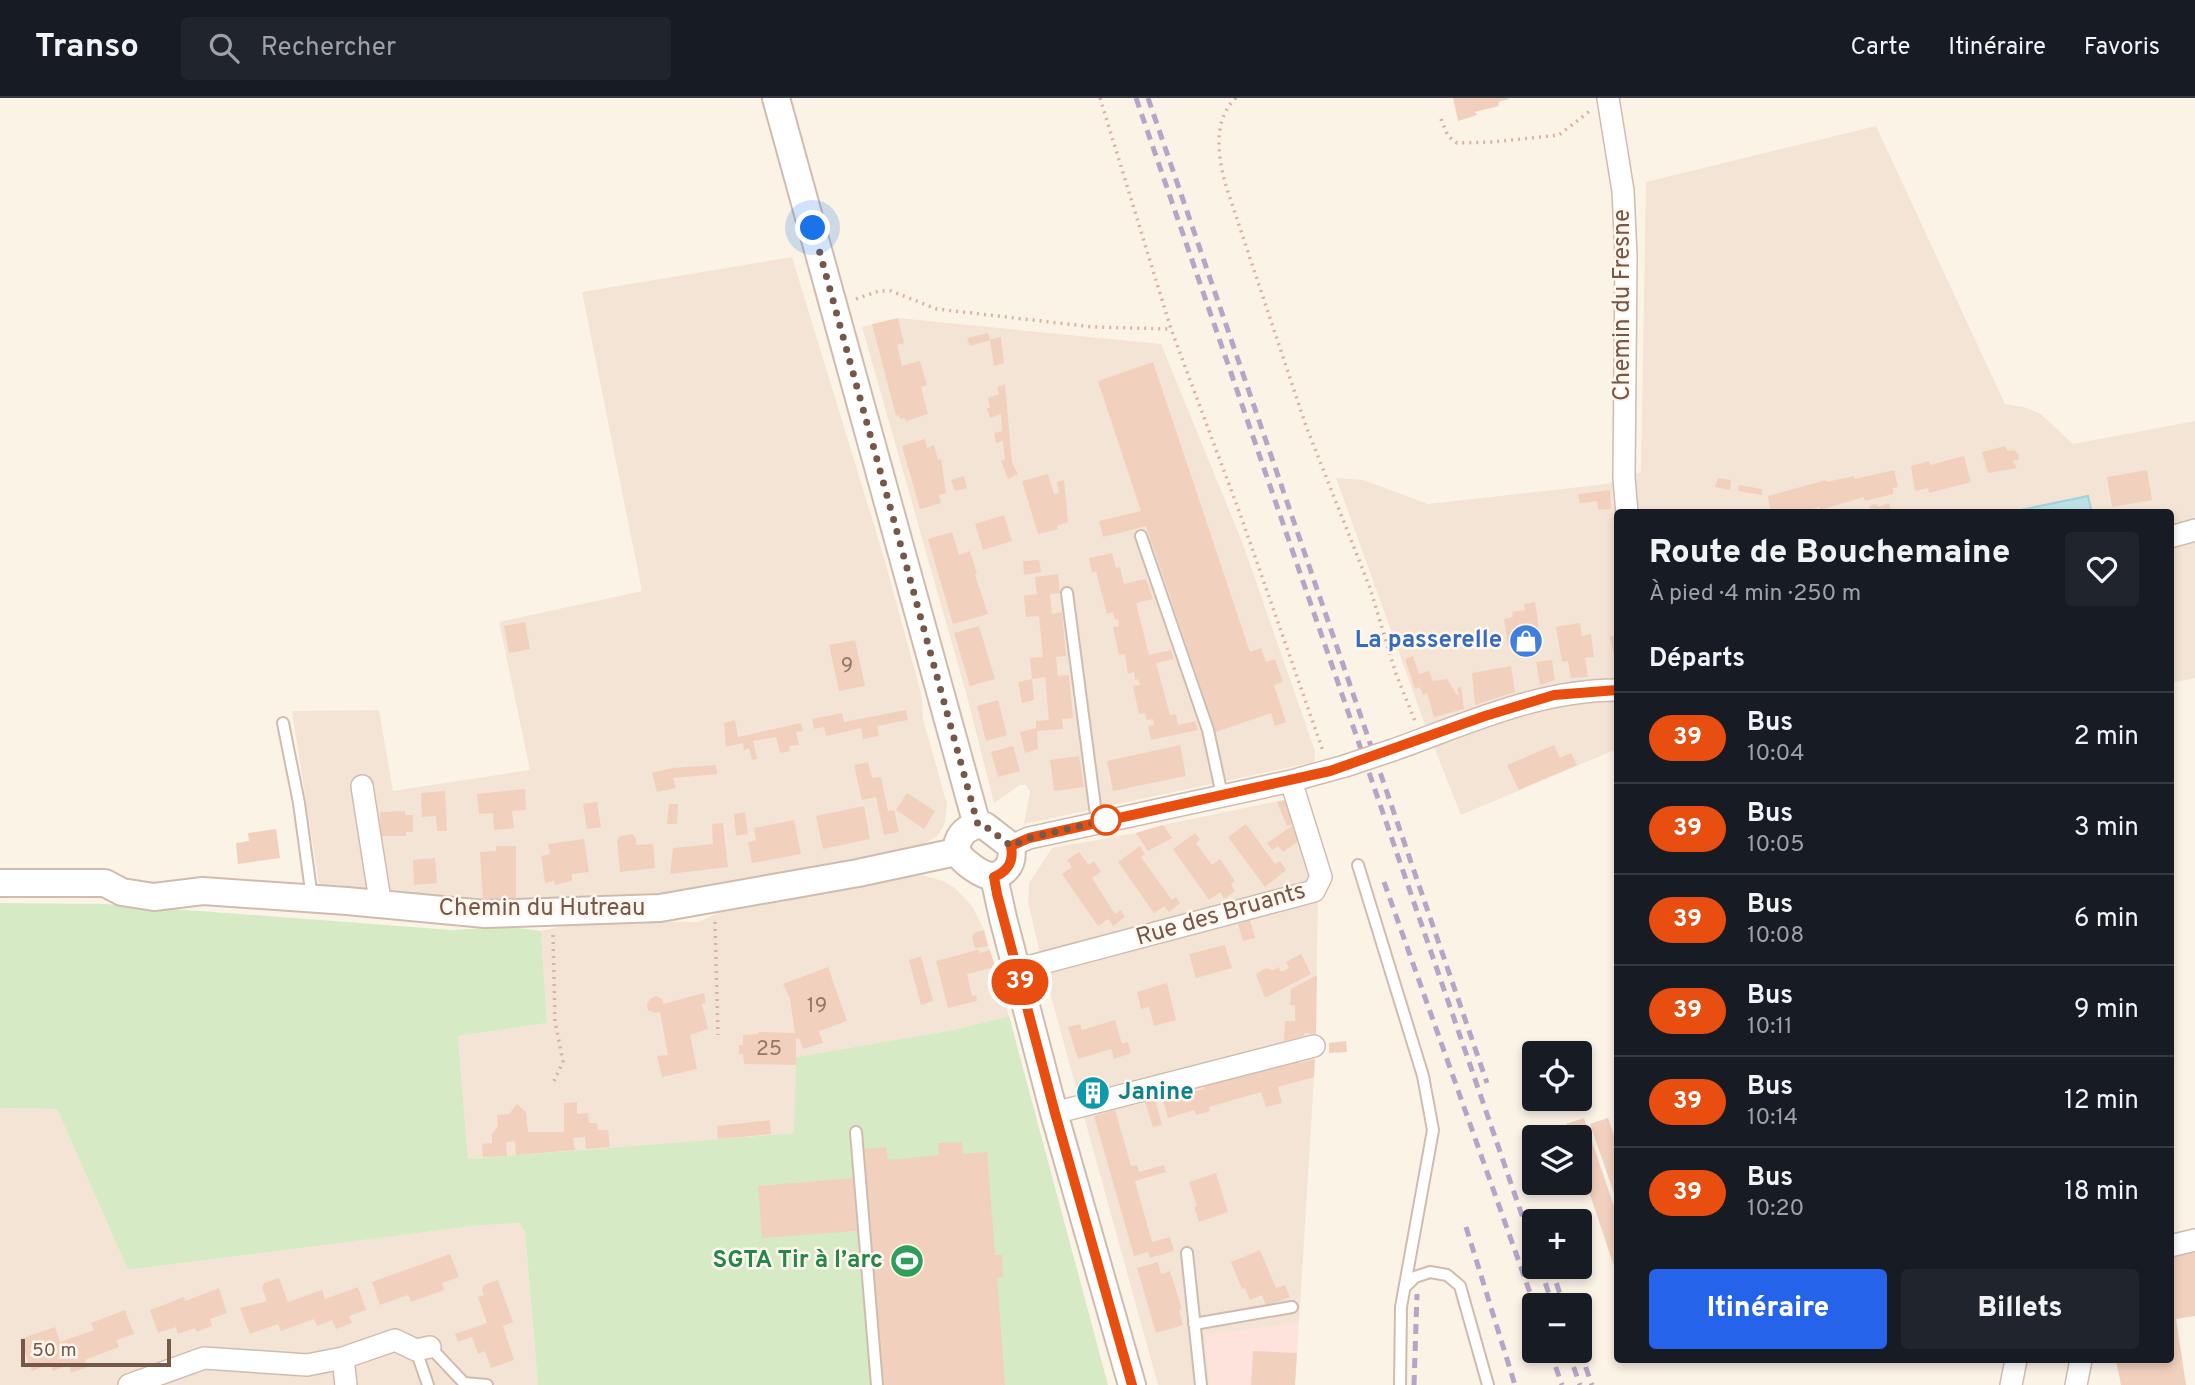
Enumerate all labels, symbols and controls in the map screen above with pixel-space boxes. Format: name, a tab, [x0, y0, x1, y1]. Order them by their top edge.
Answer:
search box	[181, 17, 671, 80]
text: Transo	[35, 27, 139, 69]
icon: search	[205, 29, 243, 67]
text: Rechercher	[261, 32, 396, 65]
text: Carte	[1850, 33, 1910, 63]
text: Itinéraire	[1948, 33, 2046, 63]
text: Favoris	[2084, 33, 2160, 63]
street label: Chemin du Fresne	[1608, 209, 1638, 401]
your location	[795, 210, 830, 245]
button: heart	[2065, 532, 2139, 606]
text: Route de Bouchemaine	[1649, 533, 2010, 575]
text: À pied · 4 min · 250 m	[1649, 580, 1861, 609]
shop icon: La passerelle	[1507, 622, 1545, 660]
place label: La passerelle	[1355, 626, 1502, 656]
text: Départs	[1649, 643, 1745, 676]
house number: 9	[841, 653, 853, 680]
text: Bus	[1747, 707, 1793, 740]
text: 2 min	[2074, 721, 2139, 754]
text: 39	[1673, 723, 1702, 753]
text: 10:04	[1747, 740, 1805, 769]
text: Bus	[1747, 798, 1793, 831]
unlabelled marker	[1091, 805, 1121, 835]
text: 3 min	[2074, 812, 2139, 845]
text: 39	[1673, 814, 1702, 844]
text: 10:05	[1747, 831, 1805, 860]
street label: Rue des Bruants	[1133, 876, 1309, 954]
text: Bus	[1747, 889, 1793, 922]
street label: Chemin du Hutreau	[439, 894, 645, 924]
text: 6 min	[2074, 903, 2139, 936]
text: 39	[1673, 905, 1702, 935]
text: 10:08	[1747, 922, 1804, 951]
line badge: 39	[988, 959, 1052, 1005]
text: 39	[1005, 967, 1035, 997]
text: Bus	[1747, 980, 1793, 1013]
house number: 19	[807, 993, 827, 1020]
text: 9 min	[2074, 994, 2139, 1027]
text: 39	[1673, 996, 1702, 1026]
text: 10:11	[1747, 1013, 1793, 1042]
house number: 25	[756, 1036, 782, 1063]
map controls	[1522, 1041, 1592, 1363]
button: locate	[1522, 1041, 1592, 1111]
text: Bus	[1747, 1071, 1793, 1104]
building icon: Janine	[1074, 1074, 1112, 1112]
place label: Janine	[1118, 1078, 1194, 1108]
text: 12 min	[2064, 1085, 2139, 1118]
text: 39	[1673, 1087, 1702, 1117]
text: 10:14	[1747, 1104, 1798, 1133]
button: layers	[1522, 1125, 1592, 1195]
text: Bus	[1747, 1162, 1793, 1195]
text: 18 min	[2064, 1176, 2139, 1209]
text: 39	[1673, 1178, 1702, 1208]
text: 10:20	[1747, 1195, 1804, 1224]
button: +	[1522, 1209, 1592, 1279]
sports icon: SGTA Tir à l’arc	[888, 1242, 926, 1280]
place label: SGTA Tir à l’arc	[713, 1246, 883, 1276]
button: Itinéraire	[1649, 1269, 1887, 1349]
button: Billets	[1901, 1269, 2139, 1349]
button: −	[1522, 1293, 1592, 1363]
scale bar	[21, 1336, 172, 1368]
text: 50 m	[32, 1339, 77, 1363]

